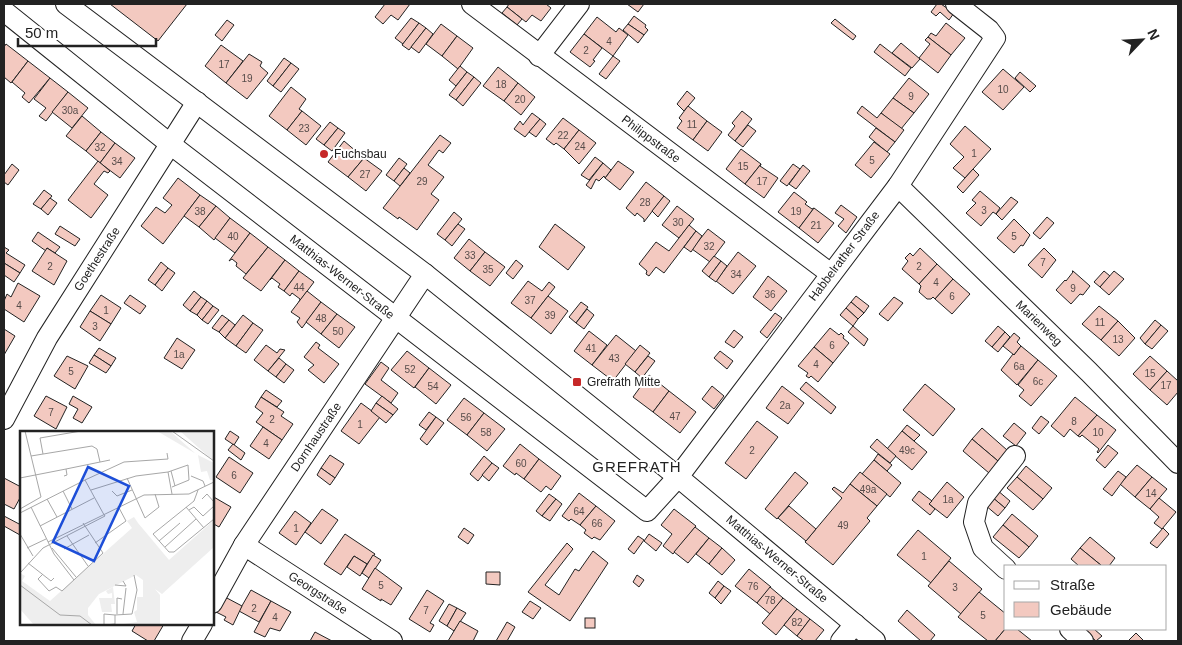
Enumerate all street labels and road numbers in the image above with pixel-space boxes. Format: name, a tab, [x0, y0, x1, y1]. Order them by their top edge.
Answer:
street label: Philippstraße	[619, 112, 683, 166]
street label: Habbelrather Straße	[806, 208, 882, 304]
street label: Goethestraße	[71, 224, 123, 294]
street label: Matthias-Werner-Straße	[287, 232, 397, 322]
street label: Marienweg	[1013, 298, 1065, 348]
street label: Dornhaustraße	[288, 400, 344, 474]
street label: Matthias-Werner-Straße	[723, 512, 831, 606]
street label: Georgstraße	[286, 569, 350, 617]

